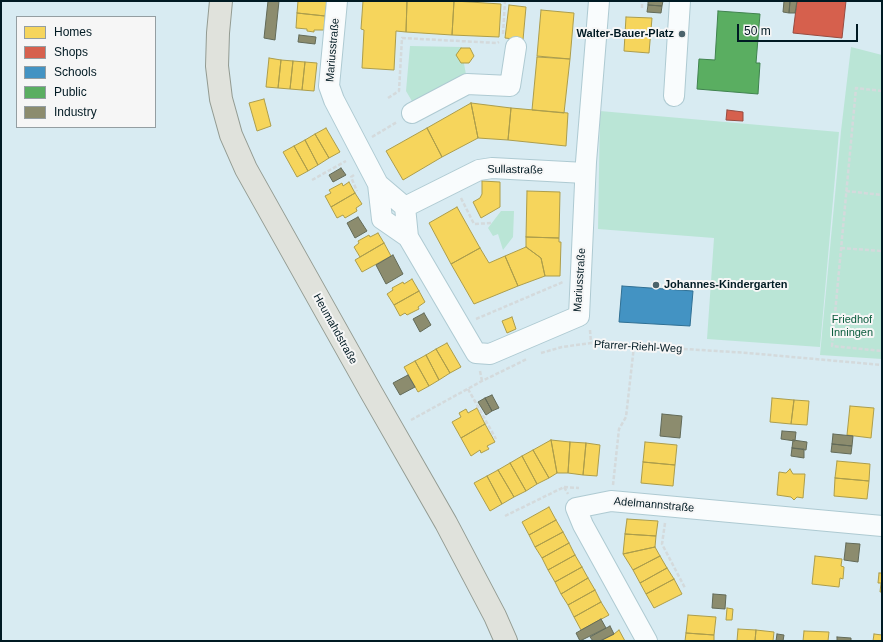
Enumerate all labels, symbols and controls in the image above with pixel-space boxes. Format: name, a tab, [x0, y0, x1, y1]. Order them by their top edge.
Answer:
legend	[16, 16, 156, 128]
scale bar	[739, 16, 860, 42]
street label: Mariusstraße	[324, 17, 342, 83]
text: 50 m	[744, 24, 771, 38]
text: Homes	[54, 25, 92, 39]
place label: Walter-Bauer-Platz	[577, 27, 674, 41]
marker: Walter-Bauer-Platz	[677, 29, 687, 39]
text: Shops	[54, 45, 88, 59]
text: Schools	[54, 65, 97, 79]
text: Public	[54, 85, 87, 99]
text: Industry	[54, 105, 97, 119]
street label: Sullastraße	[487, 163, 543, 177]
street label: Mariusstraße	[571, 248, 589, 312]
place label: Johannes-Kindergarten	[664, 278, 787, 292]
marker: Johannes-Kindergarten	[651, 280, 661, 290]
street label: Heumahdstraße	[310, 291, 360, 367]
park label: Friedhof Inningen	[831, 313, 873, 339]
street label: Pfarrer-Riehl-Weg	[594, 338, 682, 356]
street label: Adelmannstraße	[613, 495, 695, 515]

